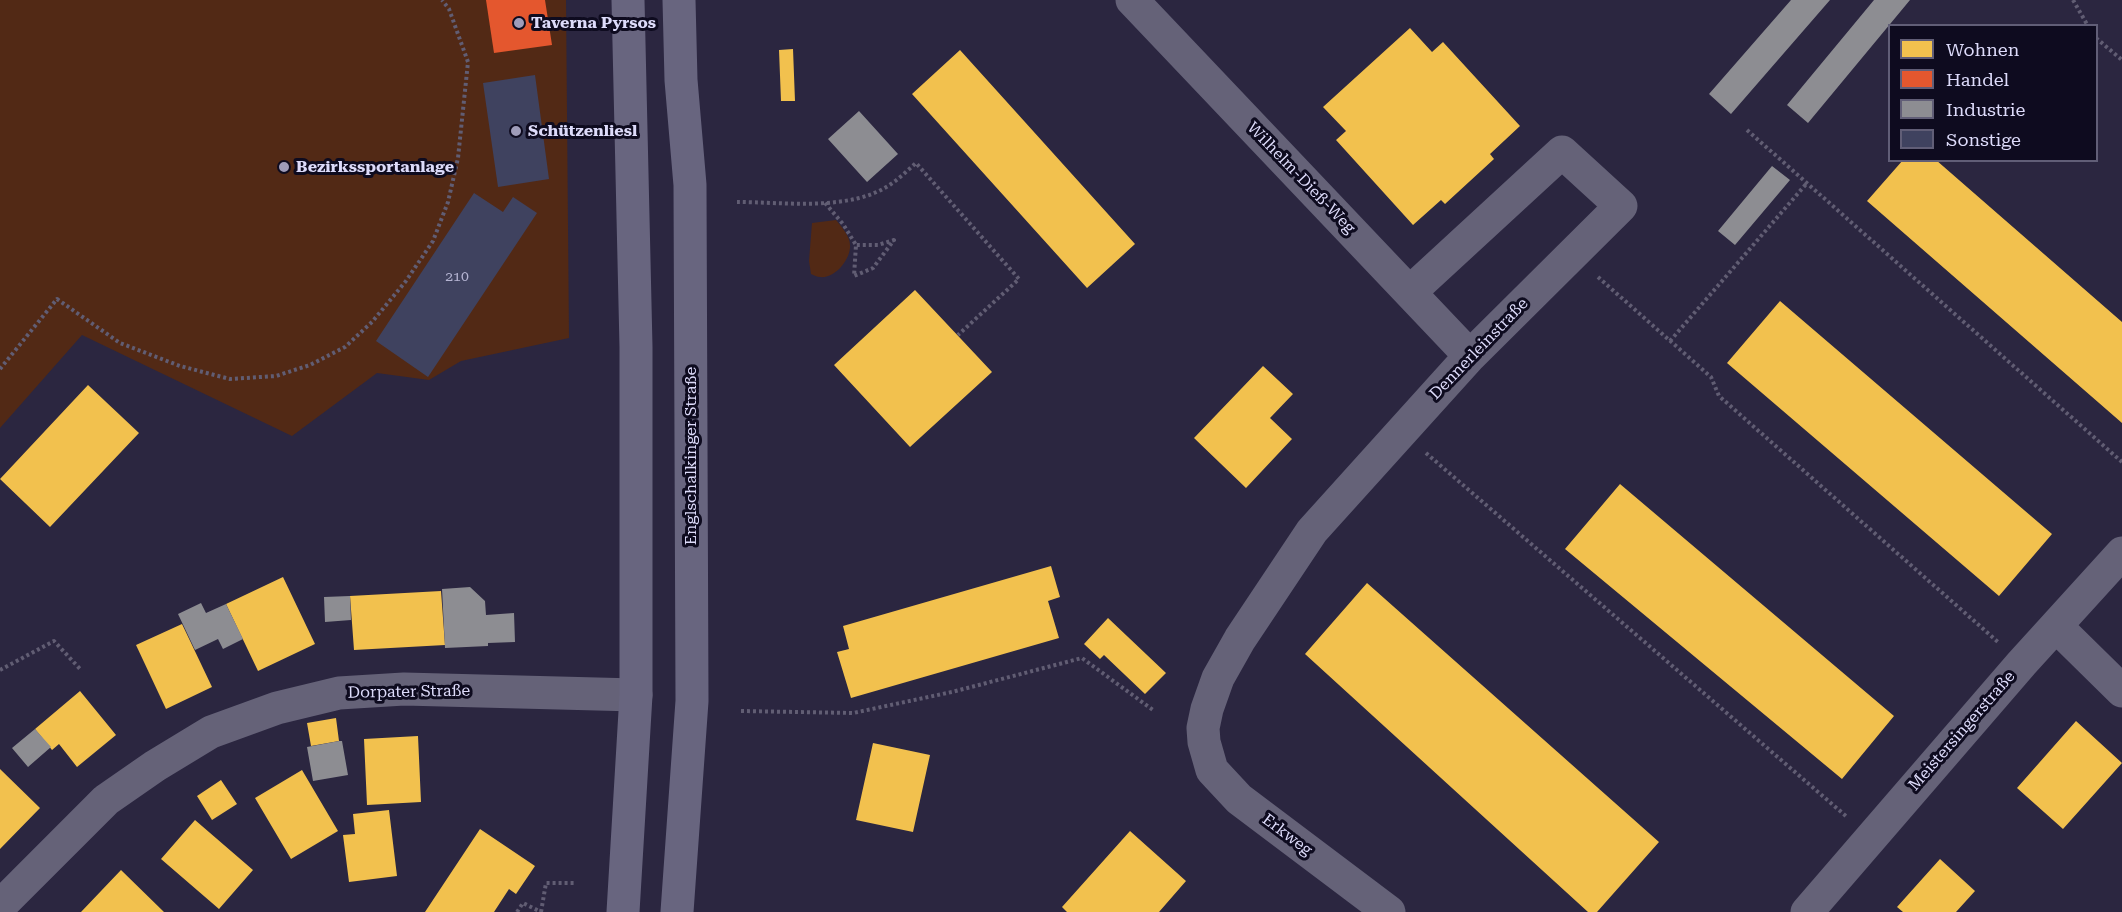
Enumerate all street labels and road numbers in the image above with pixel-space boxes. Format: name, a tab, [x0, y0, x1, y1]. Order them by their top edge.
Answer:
street label: Wilhelm-Dieß-Weg	[1243, 118, 1359, 238]
street label: Dennerleinstraße	[1426, 294, 1532, 404]
street label: Englschalkinger Straße	[681, 367, 701, 545]
street label: Meistersingerstraße	[1905, 667, 2019, 795]
street label: Dorpater Straße	[348, 681, 470, 703]
street label: Erkweg	[1258, 810, 1316, 860]

